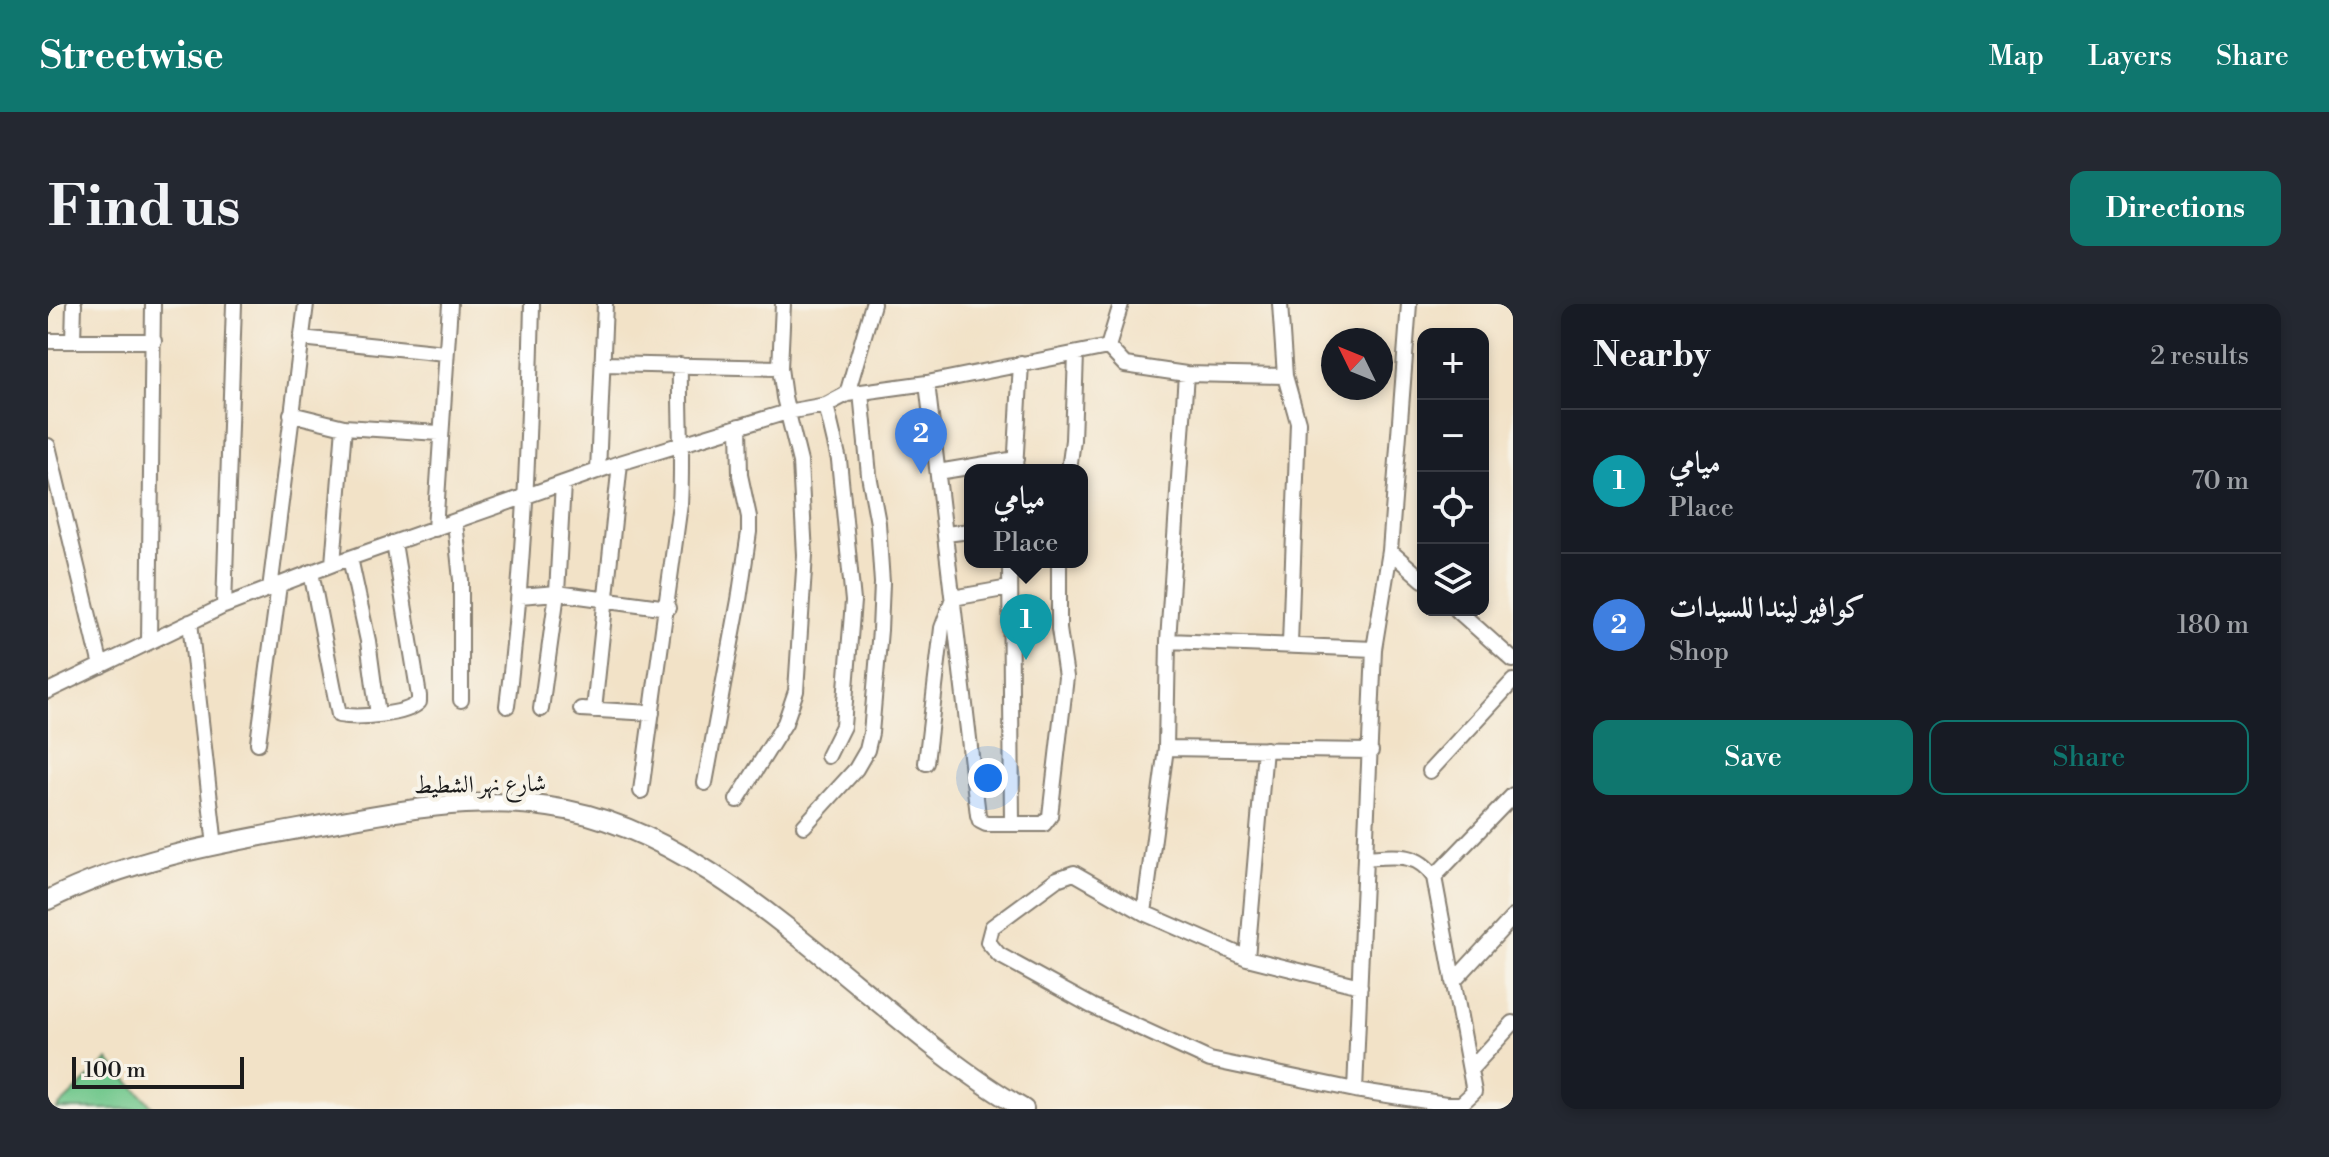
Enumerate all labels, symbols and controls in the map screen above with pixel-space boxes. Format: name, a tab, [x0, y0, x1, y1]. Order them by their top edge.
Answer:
text: Streetwise	[40, 33, 224, 80]
text: Map	[1989, 39, 2044, 74]
text: Layers	[2088, 39, 2172, 74]
text: Share	[2216, 39, 2289, 74]
button: Directions	[2070, 171, 2281, 246]
text: Find us	[48, 173, 241, 243]
north arrow	[1321, 328, 1393, 400]
map controls	[1417, 328, 1489, 616]
button: +	[1417, 328, 1489, 400]
text: Nearby	[1593, 335, 1711, 377]
text: 2 results	[2150, 340, 2249, 372]
button: −	[1417, 400, 1489, 472]
pin: 2	[895, 408, 947, 474]
text: ميامي	[1669, 445, 1721, 483]
popup	[964, 464, 1088, 568]
text: 1	[1613, 465, 1625, 497]
text: 70 m	[2191, 465, 2249, 497]
button: locate	[1417, 472, 1489, 544]
text: ميامي	[994, 480, 1045, 518]
text: Place	[1669, 492, 1734, 524]
text: Place	[994, 527, 1058, 559]
button: layers	[1417, 544, 1489, 616]
text: كوافير ليندا للسيدات	[1669, 589, 1865, 627]
pin: 1	[1000, 594, 1052, 660]
text: 2	[1611, 609, 1627, 641]
text: 180 m	[2177, 609, 2249, 641]
text: Shop	[1669, 636, 1729, 668]
button: Save	[1593, 720, 1913, 795]
button: Share	[1929, 720, 2249, 795]
your location	[968, 758, 1008, 798]
street label: شارع نهر الشطيط	[413, 769, 547, 805]
scale bar	[72, 1053, 244, 1089]
text: 100 m	[84, 1057, 146, 1084]

